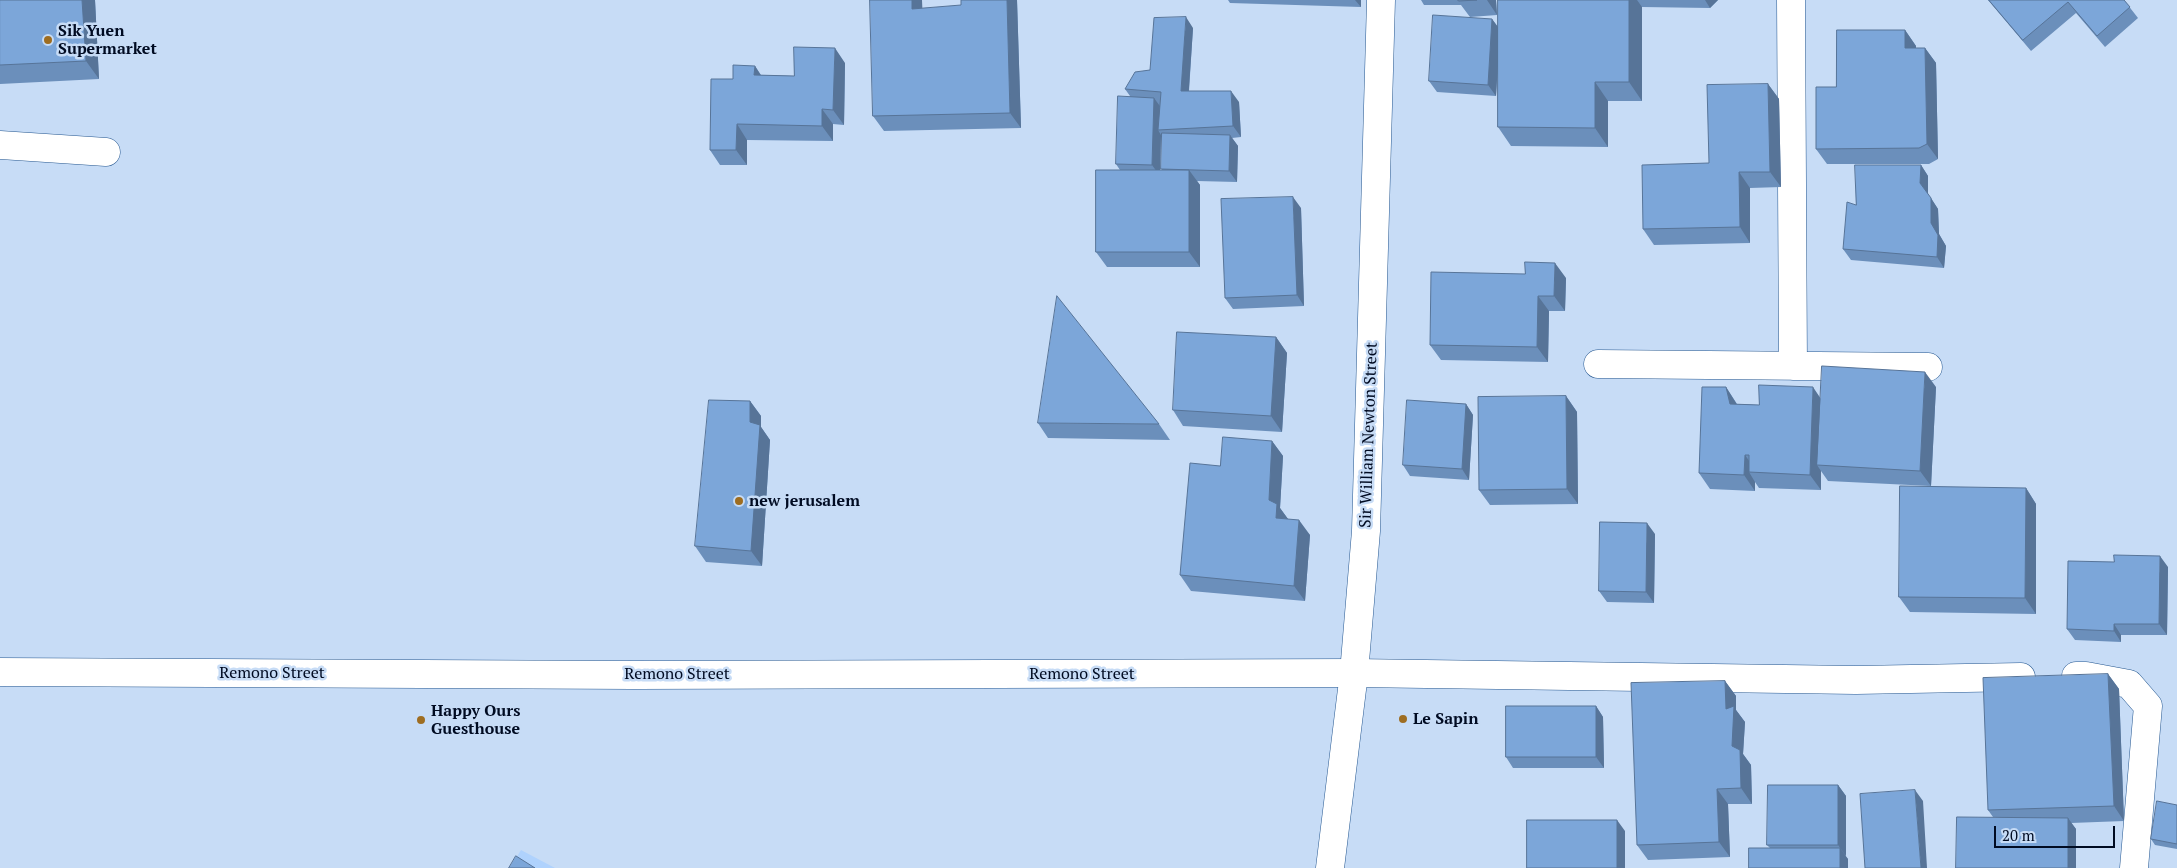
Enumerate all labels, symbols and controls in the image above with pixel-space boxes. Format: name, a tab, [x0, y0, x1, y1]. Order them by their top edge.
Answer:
place label: Sik Yuen Supermarket	[58, 21, 157, 59]
marker: Sik Yuen Supermarket	[42, 34, 54, 46]
street label: Sir William Newton Street	[1356, 342, 1382, 528]
place label: new jerusalem	[749, 491, 860, 511]
marker: new jerusalem	[733, 495, 745, 507]
street label: Remono Street	[219, 663, 325, 683]
street label: Remono Street	[624, 664, 730, 684]
street label: Remono Street	[1029, 664, 1135, 684]
place label: Happy Ours Guesthouse	[431, 701, 520, 739]
place label: Le Sapin	[1413, 709, 1478, 729]
marker: Le Sapin	[1397, 713, 1409, 725]
marker: Happy Ours Guesthouse	[415, 714, 427, 726]
scale bar	[1997, 816, 2118, 848]
text: 20 m	[2002, 825, 2035, 845]

